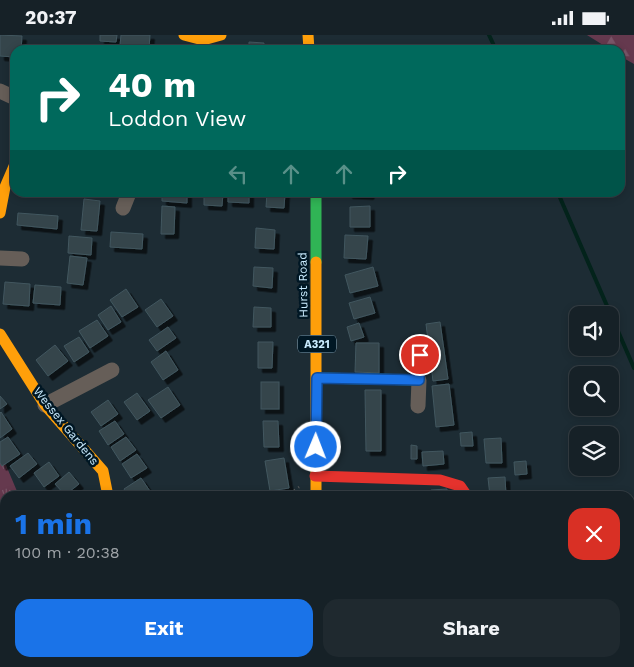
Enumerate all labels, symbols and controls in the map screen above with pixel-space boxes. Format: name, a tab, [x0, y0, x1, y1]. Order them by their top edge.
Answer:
text: 20:37	[25, 6, 77, 29]
text: 40 m	[108, 64, 196, 106]
icon: right	[25, 65, 90, 130]
text: Loddon View	[108, 106, 246, 131]
icon: left	[224, 160, 252, 188]
icon: ahead	[277, 160, 305, 188]
icon: ahead	[330, 160, 358, 188]
icon: right	[383, 160, 411, 188]
street label: Hurst Road	[295, 252, 311, 318]
map controls	[569, 306, 619, 476]
button: sound	[569, 306, 619, 356]
pin	[399, 334, 441, 376]
road number: A321	[298, 335, 336, 353]
icon: arrive	[406, 341, 434, 369]
button: search	[569, 366, 619, 416]
street label: Wessex Gardens	[30, 384, 102, 468]
position arrow	[289, 420, 341, 472]
button: layers	[569, 426, 619, 476]
text: 1 min	[15, 506, 92, 541]
button: close	[568, 508, 620, 560]
text: 100 m · 20:38	[15, 543, 120, 562]
button: Exit	[15, 599, 313, 657]
button: Share	[323, 599, 620, 657]

